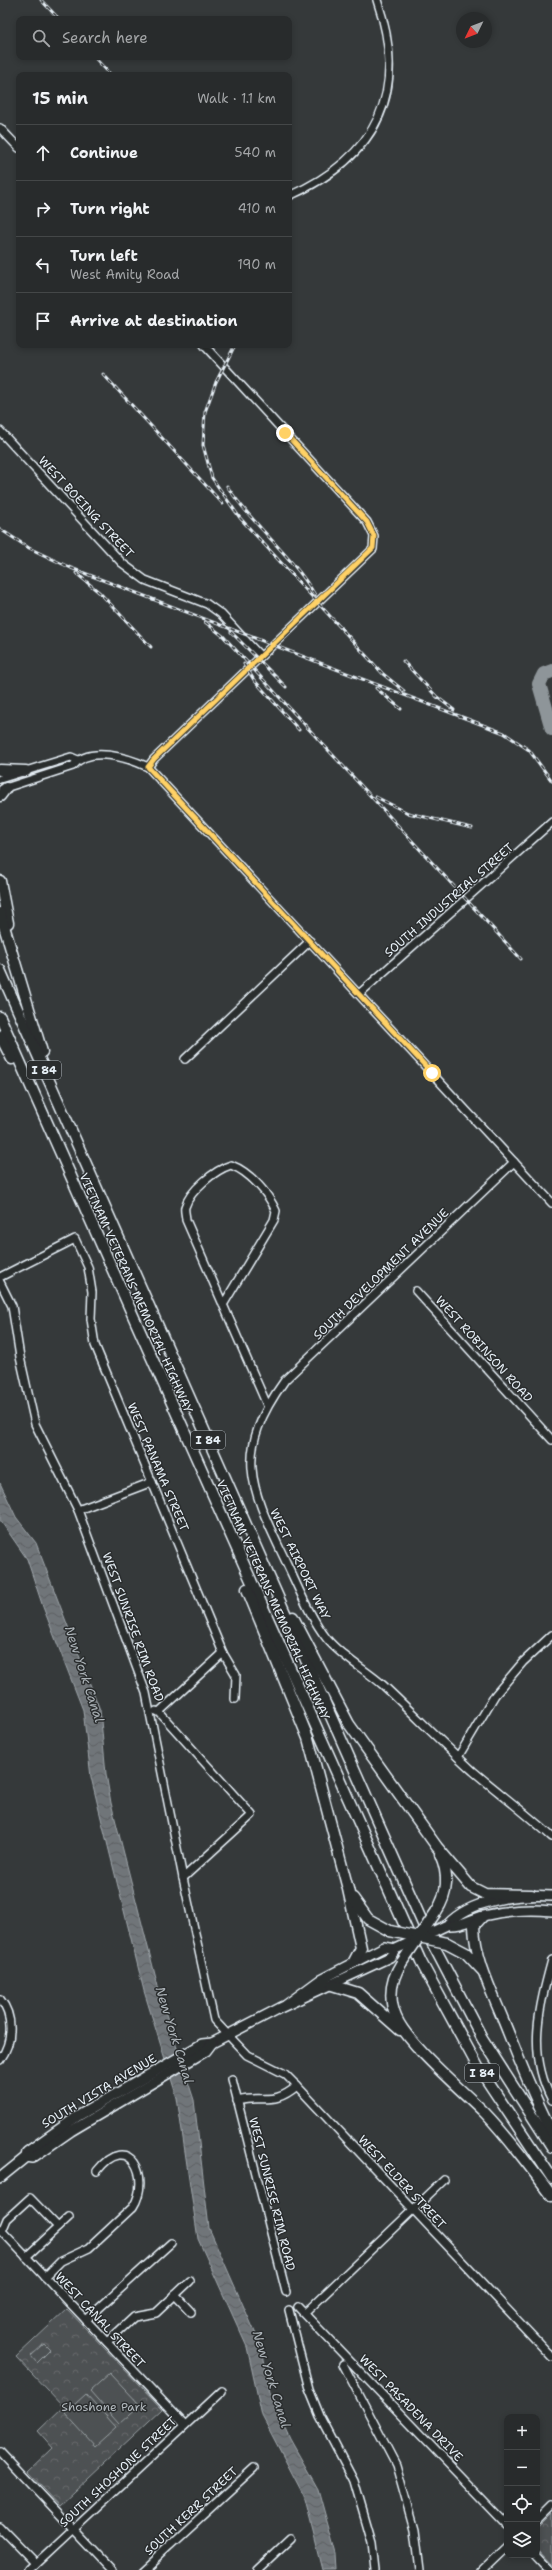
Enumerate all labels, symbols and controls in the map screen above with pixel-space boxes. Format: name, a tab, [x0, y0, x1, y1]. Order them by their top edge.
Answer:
north arrow	[456, 12, 492, 48]
search box	[16, 16, 292, 60]
icon: search	[30, 27, 52, 49]
text: Search here	[62, 28, 148, 48]
text: 15 min	[32, 87, 88, 109]
text: Walk · 1.1 km	[197, 90, 276, 107]
icon: ahead	[32, 142, 54, 164]
text: Continue	[70, 143, 138, 163]
text: 540 m	[235, 144, 276, 161]
icon: right	[32, 198, 54, 220]
text: Turn right	[70, 199, 150, 219]
text: 410 m	[238, 200, 276, 217]
text: Turn left	[70, 246, 138, 266]
icon: left	[32, 254, 54, 276]
text: 190 m	[237, 256, 276, 273]
text: West Amity Road	[70, 266, 180, 283]
icon: arrive	[32, 310, 54, 332]
text: Arrive at destination	[70, 311, 238, 331]
route end	[276, 424, 294, 442]
street label: WEST BOEING STREET	[35, 453, 138, 562]
street label: SOUTH INDUSTRIAL STREET	[381, 839, 517, 961]
road number: I 84	[27, 1061, 61, 1079]
route start	[423, 1064, 441, 1082]
street label: VIETNAM VETERANS MEMORIAL HIGHWAY	[76, 1170, 197, 1416]
street label: SOUTH DEVELOPMENT AVENUE	[310, 1205, 452, 1343]
street label: WEST ROBINSON ROAD	[432, 1292, 536, 1406]
street label: WEST PANAMA STREET	[124, 1400, 193, 1534]
road number: I 84	[191, 1431, 225, 1449]
street label: VIETNAM VETERANS MEMORIAL HIGHWAY	[213, 1477, 334, 1723]
street label: WEST AIRPORT WAY	[266, 1506, 334, 1623]
street label: WEST SUNRISE RIM ROAD	[98, 1550, 168, 1704]
water label: New York Canal	[61, 1624, 108, 1725]
water label: New York Canal	[152, 1985, 197, 2086]
street label: SOUTH VISTA AVENUE	[39, 2050, 159, 2132]
road number: I 84	[465, 2064, 499, 2082]
street label: WEST SUNRISE RIM ROAD	[245, 2115, 299, 2273]
street label: WEST ELDER STREET	[355, 2132, 450, 2232]
street label: WEST CANAL STREET	[51, 2269, 149, 2372]
water label: New York Canal	[249, 2329, 294, 2430]
street label: WEST PASADENA DRIVE	[356, 2351, 466, 2465]
park label: Shoshone Park	[61, 2399, 147, 2415]
street label: SOUTH SHOSHONE STREET	[56, 2413, 181, 2531]
map controls	[504, 2414, 540, 2558]
button: +	[504, 2414, 540, 2450]
button: −	[504, 2450, 540, 2486]
street label: SOUTH KERR STREET	[141, 2463, 242, 2559]
button: locate	[504, 2486, 540, 2522]
button: layers	[504, 2522, 540, 2558]

